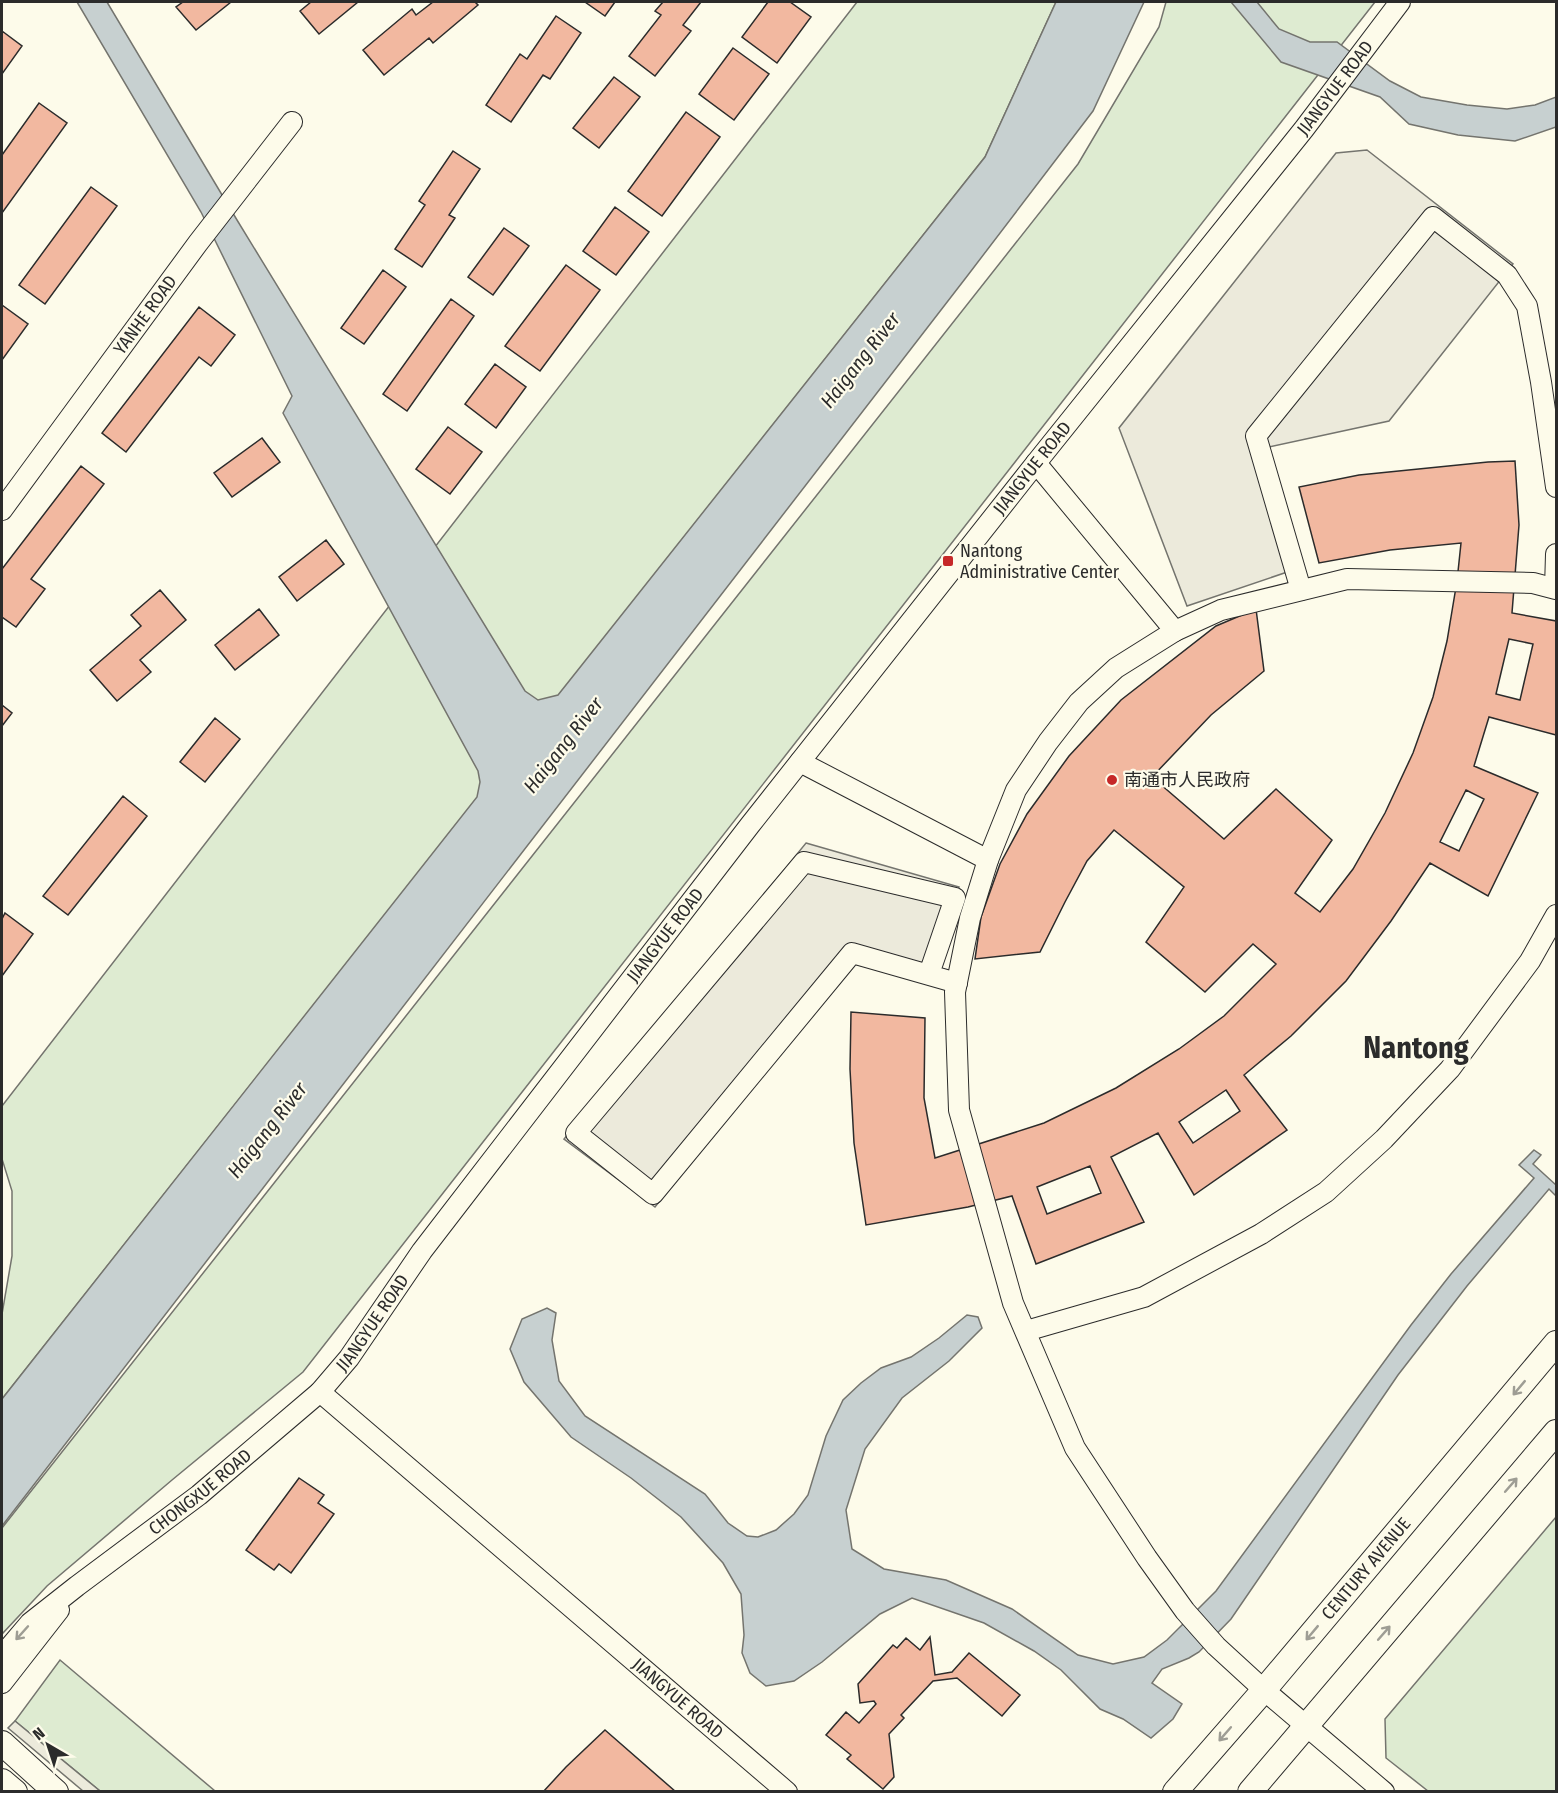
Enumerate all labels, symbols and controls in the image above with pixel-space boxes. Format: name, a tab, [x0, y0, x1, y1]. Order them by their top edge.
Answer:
street label: JIANGYUE ROAD	[1292, 36, 1378, 140]
street label: YANHE ROAD	[109, 271, 182, 359]
water label: Haigang River	[815, 306, 906, 413]
street label: JIANGYUE ROAD	[988, 417, 1076, 519]
place label: Nantong Administrative Center	[960, 540, 1120, 583]
marker: Nantong Administrative Center	[941, 554, 955, 568]
water label: Haigang River	[518, 691, 609, 798]
place label: 南通市人民政府	[1124, 769, 1250, 791]
marker: 南通市人民政府	[1105, 773, 1119, 787]
street label: JIANGYUE ROAD	[622, 884, 708, 987]
district label: Nantong	[1363, 1030, 1469, 1066]
water label: Haigang River	[222, 1076, 313, 1183]
street label: JIANGYUE ROAD	[331, 1270, 414, 1376]
one-way arrow	[1512, 1380, 1526, 1395]
street label: CHONGXUE ROAD	[144, 1444, 256, 1540]
one-way arrow	[1504, 1478, 1518, 1493]
street label: CENTURY AVENUE	[1317, 1513, 1415, 1624]
one-way arrow	[15, 1625, 29, 1640]
one-way arrow	[1305, 1625, 1319, 1640]
one-way arrow	[1377, 1626, 1391, 1641]
street label: JIANGYUE ROAD	[628, 1653, 728, 1743]
north arrow	[18, 1715, 78, 1775]
text: N	[29, 1723, 49, 1744]
one-way arrow	[1218, 1726, 1232, 1741]

